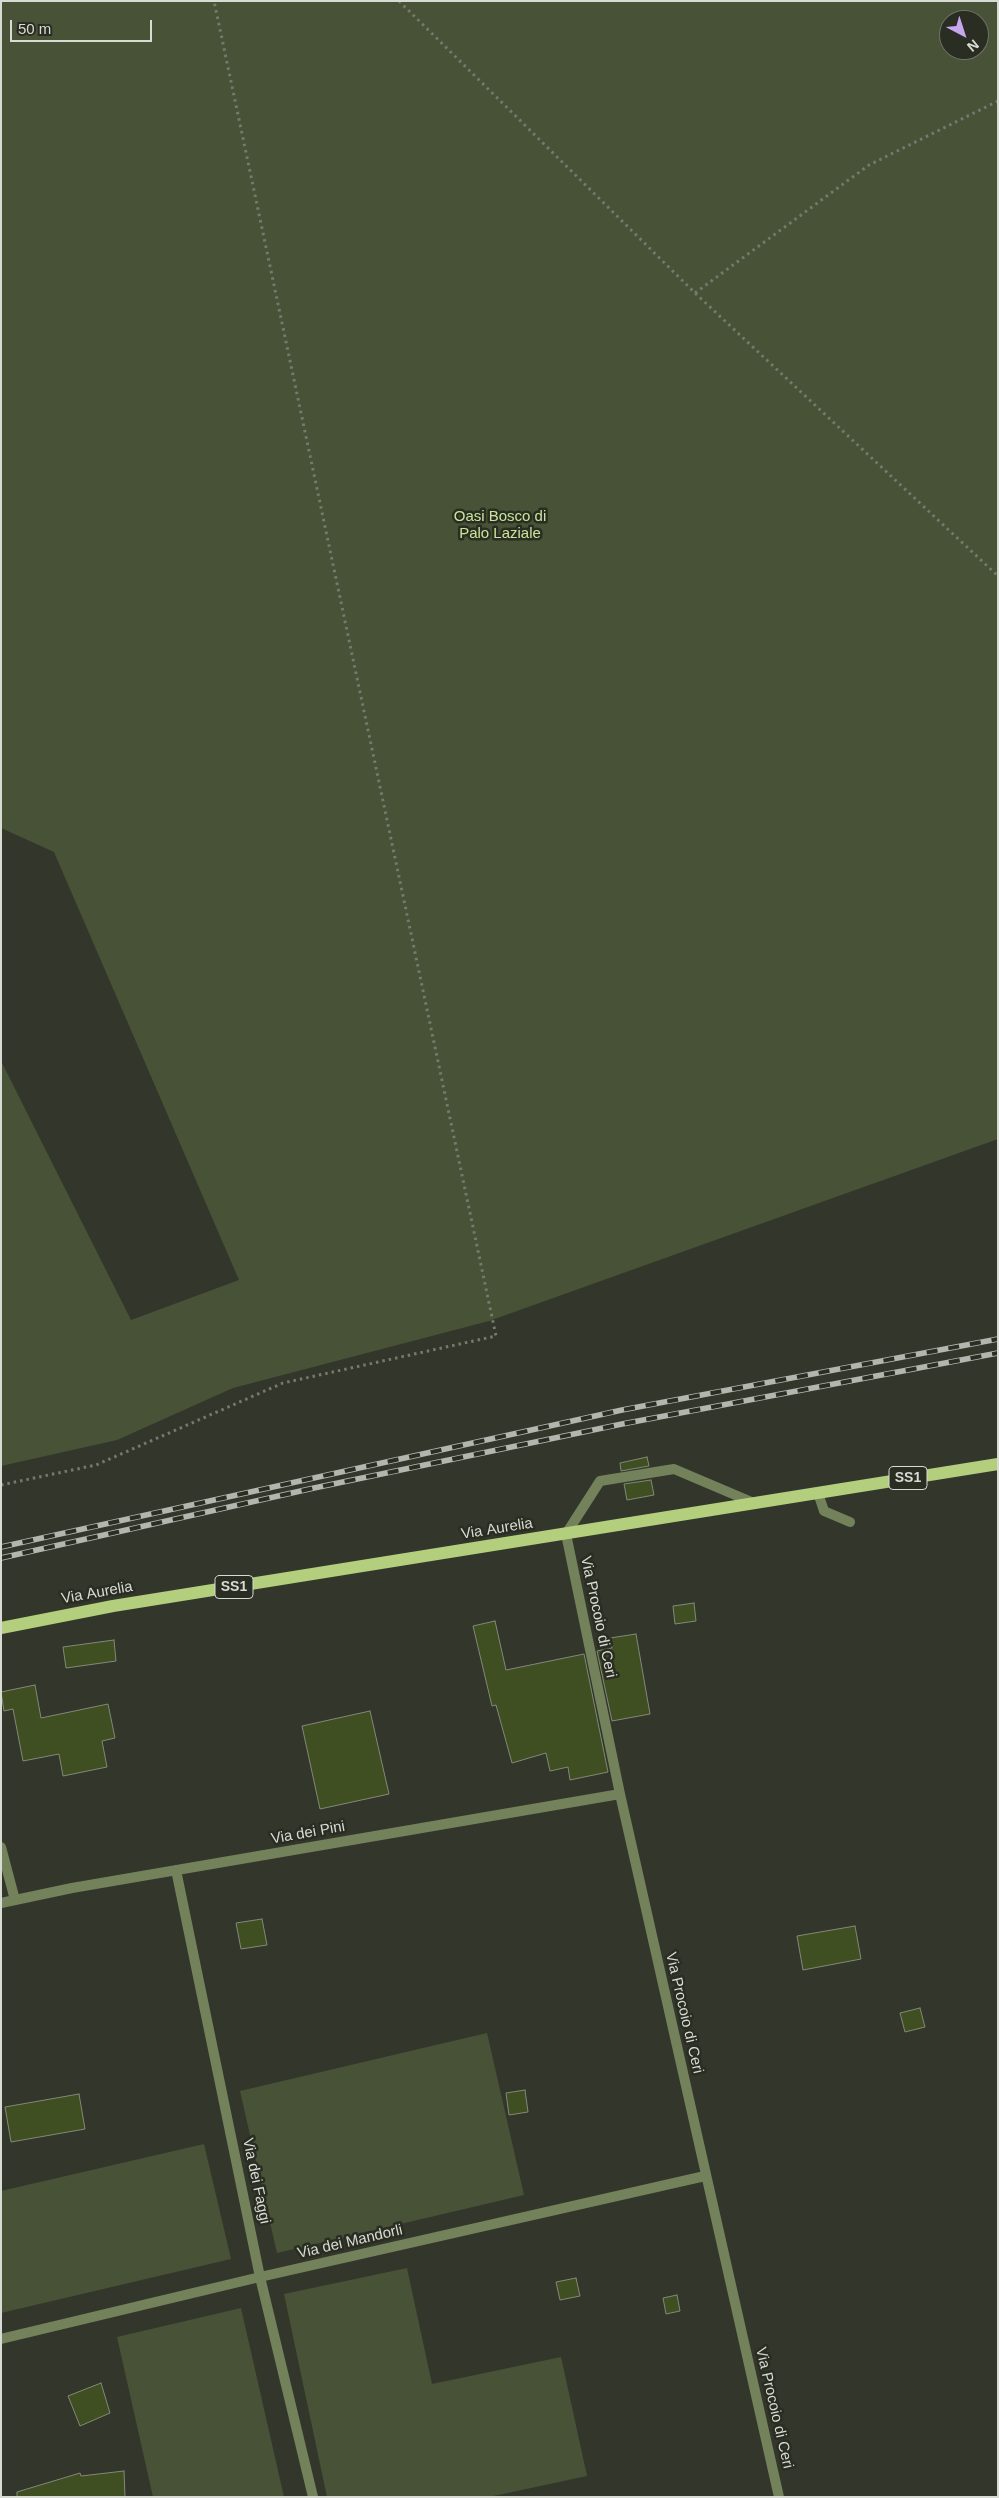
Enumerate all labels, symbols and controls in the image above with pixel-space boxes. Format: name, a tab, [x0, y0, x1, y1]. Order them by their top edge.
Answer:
scale bar	[12, 10, 155, 42]
north arrow	[939, 10, 989, 60]
text: 50 m	[18, 20, 51, 37]
text: N	[964, 36, 982, 55]
park label: Oasi Bosco di Palo Laziale	[454, 508, 546, 543]
road number: SS1	[889, 1466, 927, 1490]
street label: Via Aurelia	[460, 1514, 534, 1544]
street label: Via Procoio di Ceri	[576, 1555, 620, 1679]
road number: SS1	[215, 1575, 253, 1598]
street label: Via Aurelia	[60, 1578, 134, 1608]
street label: Via dei Pini	[270, 1818, 346, 1848]
street label: Via Procoio di Ceri	[661, 1951, 707, 2075]
street label: Via dei Faggi	[238, 2136, 274, 2226]
street label: Via dei Mandorli	[296, 2221, 404, 2263]
street label: Via Procoio di Ceri	[751, 2346, 797, 2470]

